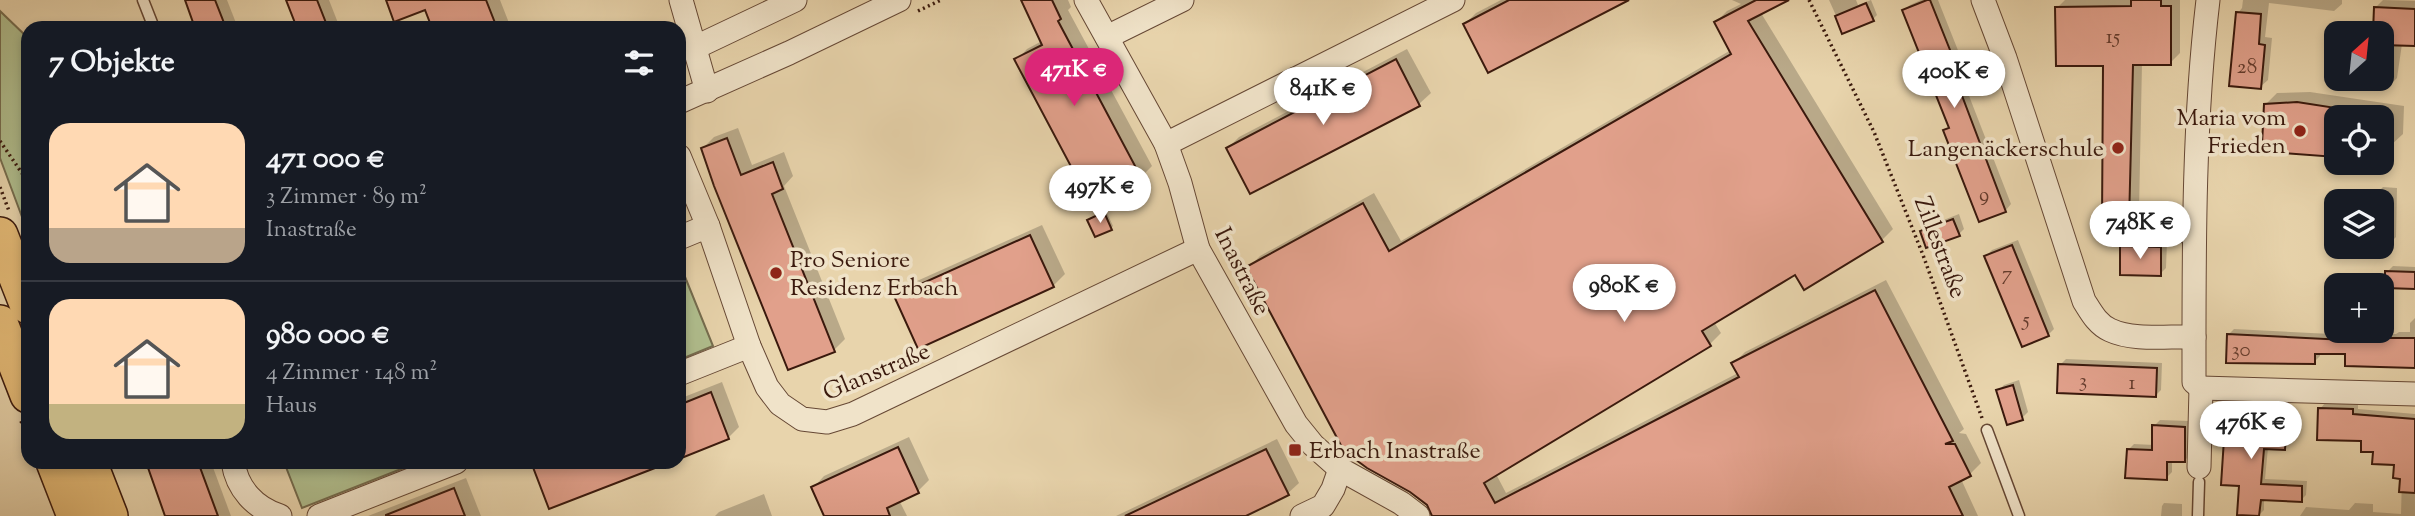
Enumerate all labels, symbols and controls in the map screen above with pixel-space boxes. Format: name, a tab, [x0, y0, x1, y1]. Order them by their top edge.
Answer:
north arrow	[2324, 21, 2394, 91]
map controls	[2324, 21, 2394, 343]
house number: 15	[2106, 23, 2120, 53]
text: 7 Objekte	[49, 42, 175, 85]
icon: filters	[620, 44, 658, 82]
pin: 471K €	[1017, 48, 1131, 108]
pin: 400K €	[1897, 50, 2011, 110]
house number: 28	[2237, 53, 2257, 83]
text: 471K €	[1041, 54, 1107, 87]
text: 400K €	[1918, 56, 1990, 89]
pin: 841K €	[1266, 68, 1380, 127]
text: 841K €	[1290, 73, 1356, 106]
place label: Maria vom Frieden	[2176, 102, 2286, 164]
button: locate	[2324, 105, 2394, 175]
marker: Maria vom Frieden	[2292, 123, 2308, 139]
place label: Langenäckerschule	[1908, 133, 2104, 167]
text: 471 000 €	[266, 138, 385, 181]
marker: Langenäckerschule	[2110, 140, 2126, 156]
icon: home	[105, 151, 189, 235]
pin: 497K €	[1043, 166, 1157, 225]
text: 497K €	[1065, 171, 1135, 204]
text: 3 Zimmer · 89 m²	[266, 181, 427, 214]
house number: 9	[1979, 181, 1989, 211]
button: layers	[2324, 189, 2394, 259]
street label: Zillestraße	[1904, 192, 1974, 303]
pin: 748K €	[2083, 202, 2197, 261]
text: 748K €	[2106, 207, 2174, 240]
text: Inastraße	[266, 214, 357, 247]
street label: Inastraße	[1205, 222, 1278, 322]
place label: Pro Seniore Residenz Erbach	[790, 244, 959, 306]
house number: 7	[2002, 260, 2013, 290]
pin: 980K €	[1567, 264, 1681, 324]
marker: Pro Seniore Residenz Erbach	[768, 265, 784, 281]
text: 980K €	[1589, 270, 1659, 303]
button: +	[2324, 273, 2394, 343]
house number: 5	[2021, 306, 2030, 336]
text: 980 000 €	[266, 314, 390, 357]
icon: home	[105, 327, 189, 411]
street label: Glanstraße	[818, 335, 935, 411]
house number: 30	[2231, 336, 2251, 366]
text: 4 Zimmer · 148 m²	[266, 357, 437, 390]
house number: 3	[2079, 367, 2087, 397]
house number: 1	[2128, 369, 2136, 399]
text: Haus	[266, 390, 317, 423]
pin: 476K €	[2194, 402, 2308, 461]
text: 476K €	[2216, 407, 2286, 440]
place label: Erbach Inastraße	[1309, 435, 1481, 469]
marker: Erbach Inastraße	[1287, 442, 1303, 458]

